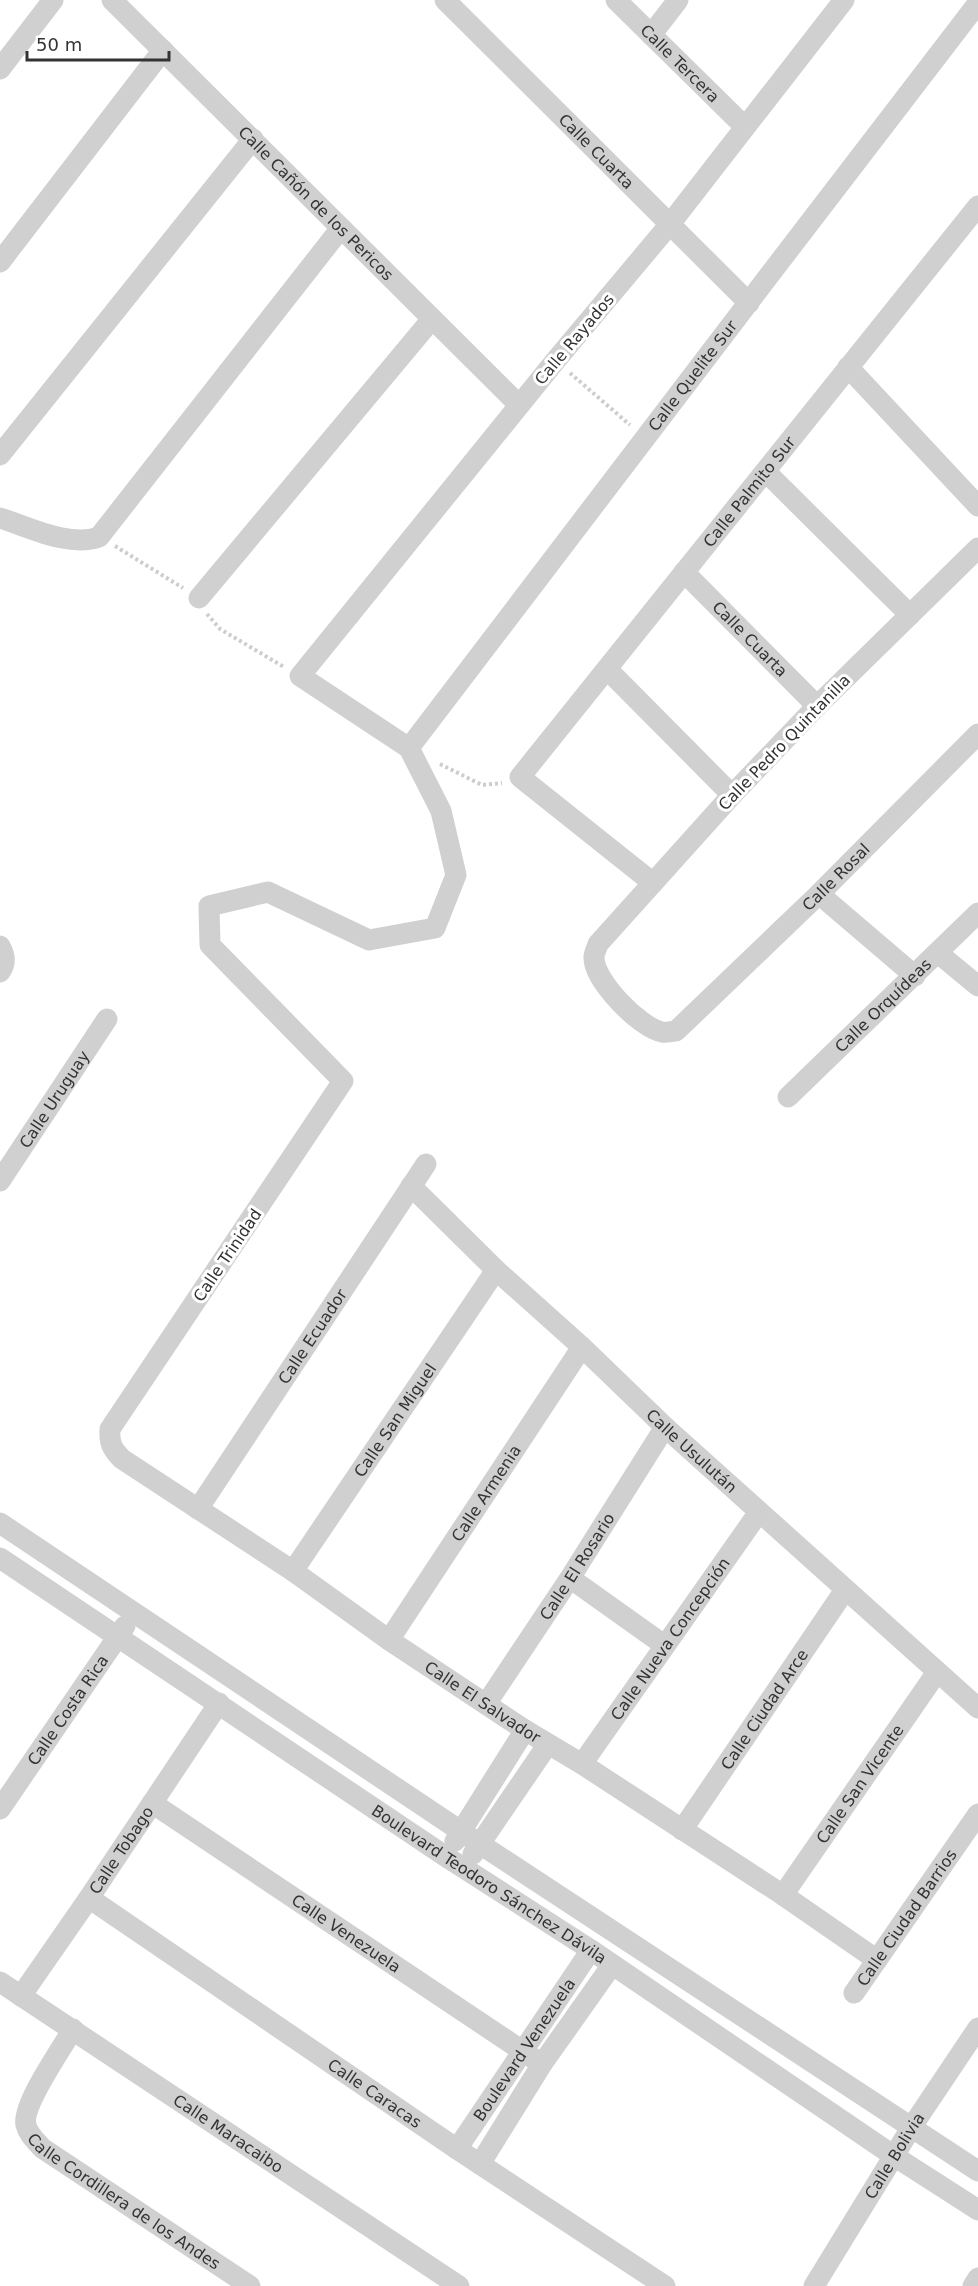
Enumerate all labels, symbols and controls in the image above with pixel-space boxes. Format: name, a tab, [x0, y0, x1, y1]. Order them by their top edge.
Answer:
street label: Calle Tercera	[636, 21, 723, 106]
scale bar	[27, 24, 170, 62]
text: 50 m	[36, 34, 82, 55]
street label: Calle Cuarta	[555, 110, 638, 193]
street label: Calle Cañón de los Pericos	[234, 122, 397, 285]
street label: Calle Rayados	[531, 290, 618, 389]
street label: Calle Quelite Sur	[644, 316, 741, 435]
street label: Calle Palmito Sur	[699, 432, 800, 551]
street label: Calle Cuarta	[708, 597, 791, 681]
street label: Calle Pedro Quintanilla	[714, 670, 854, 814]
street label: Calle Rosal	[798, 840, 874, 915]
street label: Calle Orquídeas	[831, 955, 935, 1056]
street label: Calle Uruguay	[15, 1047, 93, 1152]
street label: Calle Trinidad	[189, 1205, 265, 1305]
street label: Calle Ecuador	[274, 1285, 351, 1388]
street label: Calle San Miguel	[350, 1360, 440, 1481]
street label: Calle Usulután	[642, 1405, 741, 1497]
street label: Calle Armenia	[448, 1441, 525, 1545]
street label: Calle El Rosario	[536, 1509, 619, 1624]
street label: Calle Nueva Concepción	[607, 1554, 734, 1724]
street label: Calle Ciudad Arce	[717, 1646, 812, 1773]
street label: Calle Costa Rica	[24, 1651, 112, 1769]
street label: Calle El Salvador	[421, 1657, 544, 1747]
street label: Calle San Vicente	[813, 1721, 908, 1847]
street label: Boulevard Teodoro Sánchez Dávila	[368, 1801, 610, 1968]
street label: Calle Tobago	[85, 1803, 158, 1898]
street label: Calle Ciudad Barrios	[853, 1846, 961, 1990]
street label: Calle Venezuela	[288, 1890, 404, 1977]
street label: Boulevard Venezuela	[470, 1975, 579, 2125]
street label: Calle Caracas	[324, 2055, 425, 2132]
street label: Calle Maracaibo	[170, 2090, 287, 2177]
street label: Calle Bolivia	[861, 2109, 929, 2203]
street label: Calle Cordillera de los Andes	[23, 2129, 224, 2274]

